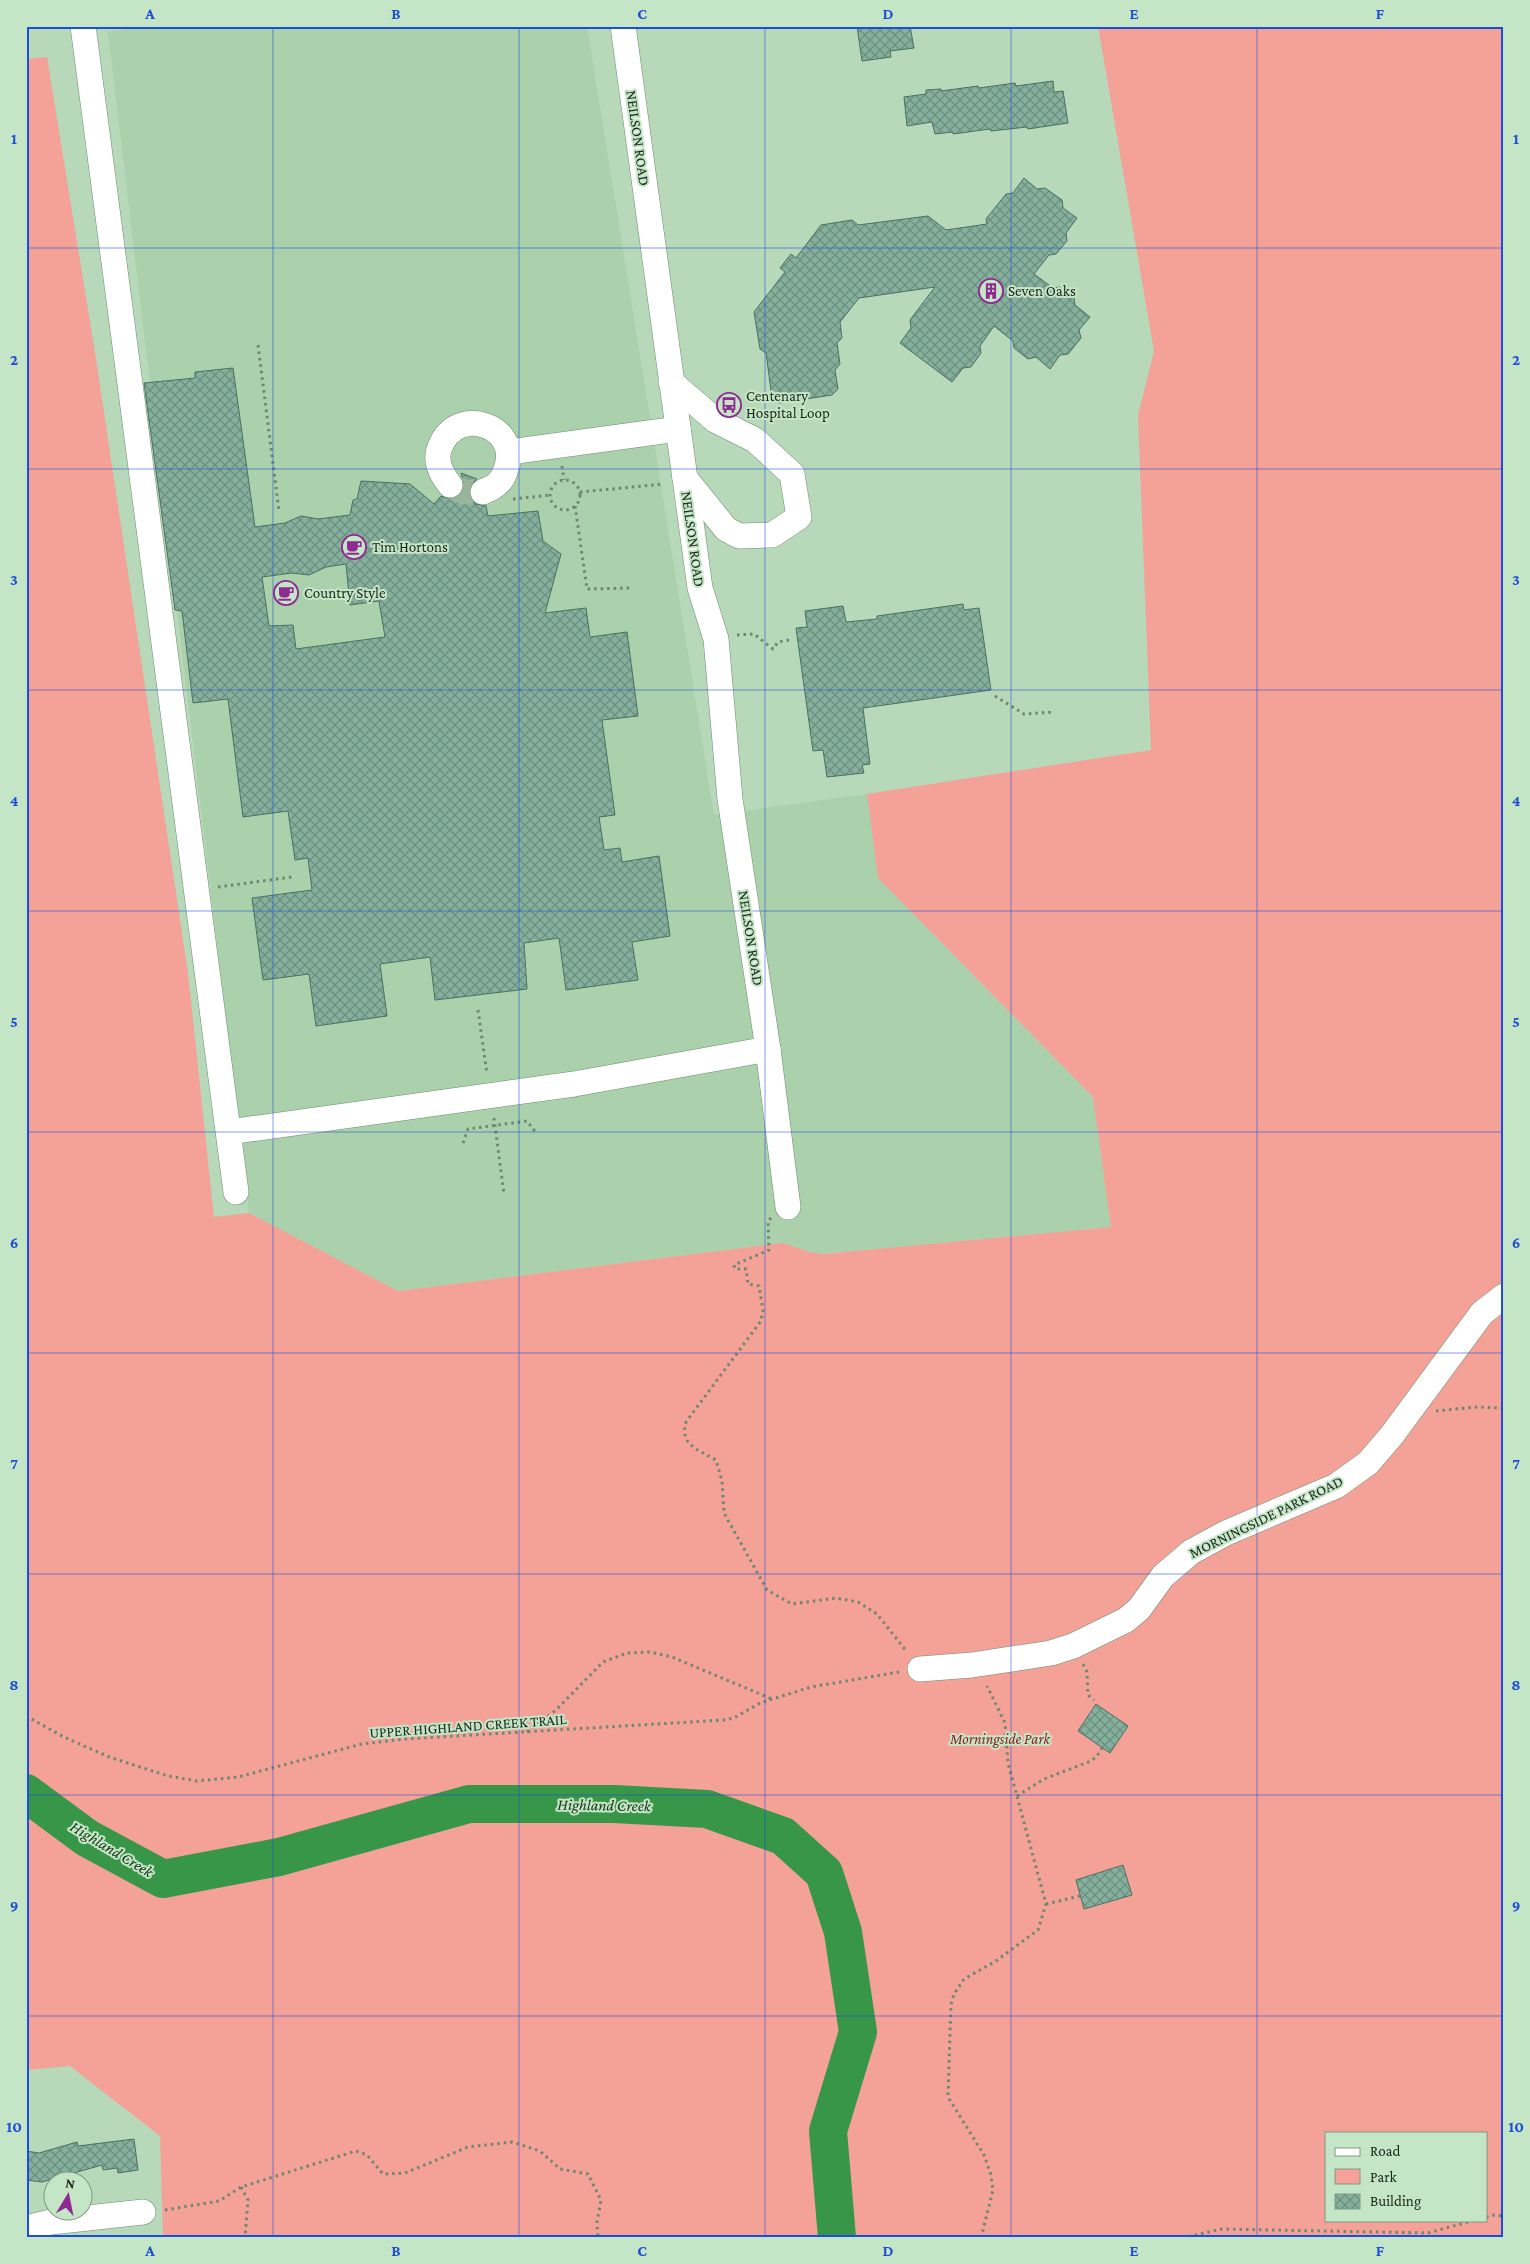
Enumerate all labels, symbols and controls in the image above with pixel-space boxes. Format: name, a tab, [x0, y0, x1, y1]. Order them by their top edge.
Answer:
text: A	[144, 5, 155, 22]
text: B	[391, 5, 401, 22]
text: C	[637, 5, 647, 22]
text: D	[882, 5, 894, 22]
text: E	[1129, 5, 1139, 22]
text: F	[1376, 5, 1385, 22]
street label: NEILSON ROAD	[623, 89, 653, 187]
text: 1	[11, 130, 17, 147]
text: 1	[1513, 130, 1519, 147]
building icon: Seven Oaks	[978, 278, 1004, 304]
place label: Seven Oaks	[1008, 283, 1076, 299]
text: 2	[10, 351, 18, 368]
text: 2	[1512, 351, 1520, 368]
place label: Centenary Hospital Loop	[746, 388, 830, 422]
bus stop icon: Centenary Hospital Loop	[716, 392, 742, 418]
street label: NEILSON ROAD	[678, 490, 708, 588]
cafe icon: Tim Hortons	[341, 534, 367, 560]
place label: Tim Hortons	[372, 539, 448, 555]
text: 3	[10, 571, 18, 588]
text: 3	[1512, 571, 1520, 588]
cafe icon: Country Style	[273, 580, 299, 606]
place label: Country Style	[304, 585, 386, 602]
text: 4	[10, 792, 19, 809]
text: 4	[1512, 792, 1521, 809]
street label: NEILSON ROAD	[736, 889, 766, 987]
text: 5	[10, 1013, 18, 1030]
text: 5	[1512, 1013, 1520, 1030]
text: 6	[10, 1234, 18, 1251]
text: 6	[1512, 1234, 1520, 1251]
text: 7	[10, 1455, 18, 1472]
text: 7	[1512, 1455, 1520, 1472]
street label: MORNINGSIDE PARK ROAD	[1187, 1473, 1345, 1561]
text: 8	[9, 1676, 19, 1693]
text: 8	[1511, 1676, 1521, 1693]
street label: UPPER HIGHLAND CREEK TRAIL	[369, 1711, 568, 1741]
park label: Morningside Park	[949, 1731, 1052, 1748]
water label: Highland Creek	[557, 1796, 652, 1815]
water label: Highland Creek	[67, 1818, 157, 1882]
text: 9	[10, 1897, 18, 1914]
text: 9	[1512, 1897, 1520, 1914]
text: 10	[6, 2118, 22, 2135]
text: 10	[1508, 2118, 1524, 2135]
legend	[1325, 2132, 1488, 2222]
text: Road	[1370, 2143, 1401, 2159]
text: Park	[1370, 2169, 1397, 2185]
north arrow	[42, 2172, 92, 2222]
text: N	[64, 2174, 77, 2192]
text: Building	[1370, 2193, 1421, 2210]
text: A	[144, 2242, 155, 2259]
text: B	[391, 2242, 401, 2259]
text: C	[637, 2242, 647, 2259]
text: D	[882, 2242, 894, 2259]
text: E	[1129, 2242, 1139, 2259]
text: F	[1376, 2242, 1385, 2259]

